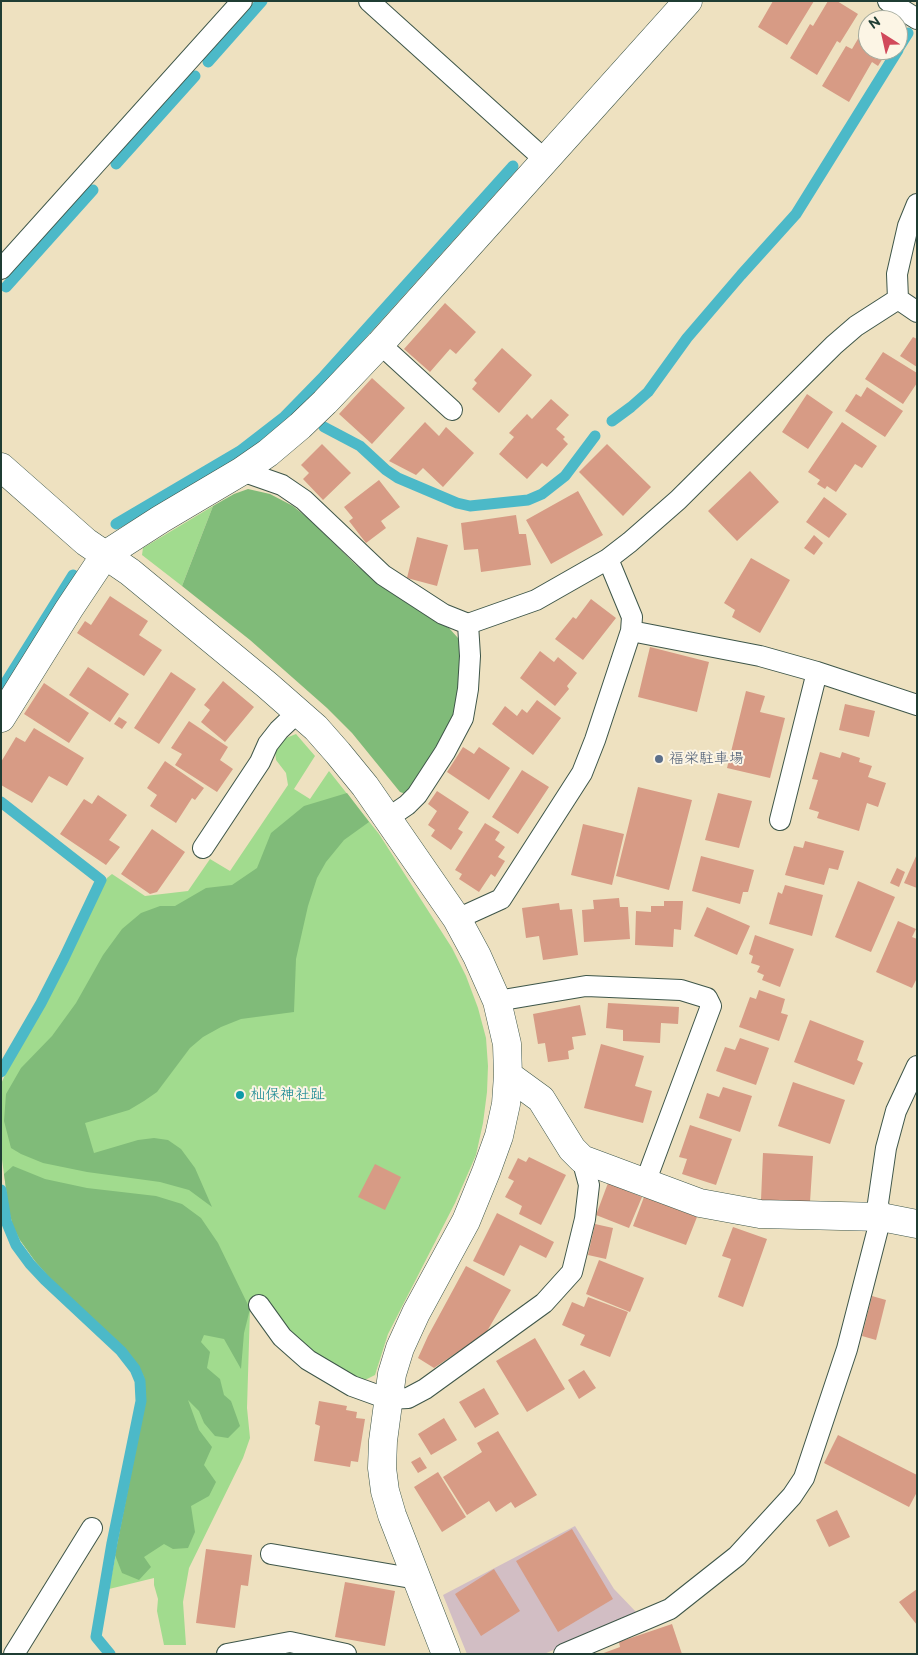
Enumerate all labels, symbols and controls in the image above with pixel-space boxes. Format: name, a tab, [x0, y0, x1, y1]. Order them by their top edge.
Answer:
north arrow	[858, 10, 908, 60]
text: N	[865, 13, 884, 33]
place label: 福栄駐車場	[669, 750, 744, 768]
marker: 福栄駐車場	[653, 753, 665, 765]
place label: 杣保神社趾	[250, 1086, 325, 1104]
marker: 杣保神社趾	[234, 1089, 246, 1101]

